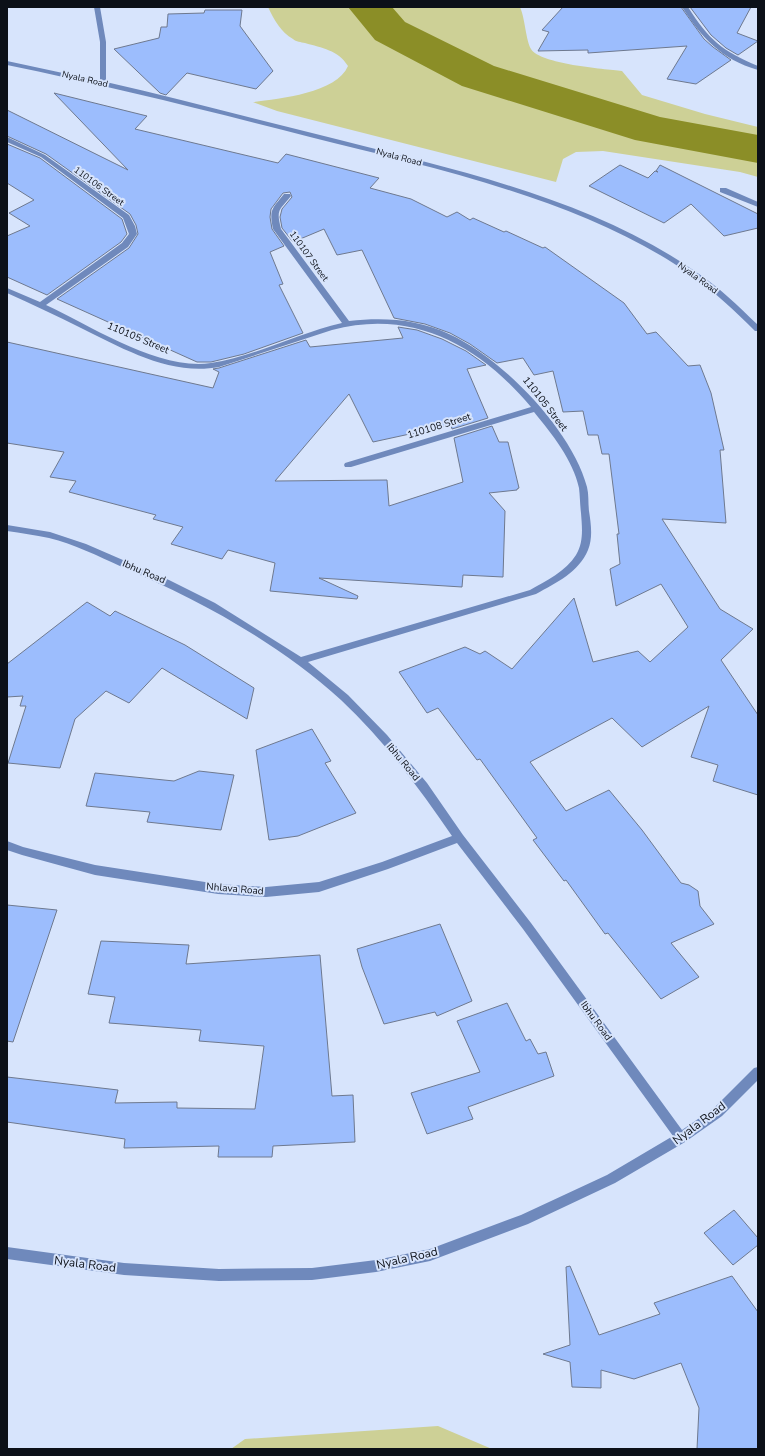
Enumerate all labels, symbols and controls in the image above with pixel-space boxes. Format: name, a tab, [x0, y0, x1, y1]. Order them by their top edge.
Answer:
street label: Nyala Road	[61, 68, 109, 90]
street label: Nyala Road	[375, 145, 423, 169]
street label: 110106 Street	[71, 164, 127, 209]
street label: 110107 Street	[287, 228, 332, 284]
street label: Nyala Road	[676, 259, 720, 297]
street label: 110105 Street	[105, 319, 172, 358]
street label: 110105 Street	[519, 374, 571, 435]
street label: 110108 Street	[405, 410, 473, 442]
street label: Ibhu Road	[120, 557, 168, 587]
street label: Ibhu Road	[383, 740, 423, 784]
street label: Nhlava Road	[206, 880, 264, 898]
street label: Ibhu Road	[577, 998, 615, 1044]
street label: Nyala Road	[669, 1098, 729, 1148]
street label: Nyala Road	[375, 1243, 439, 1273]
street label: Nyala Road	[53, 1252, 117, 1276]

